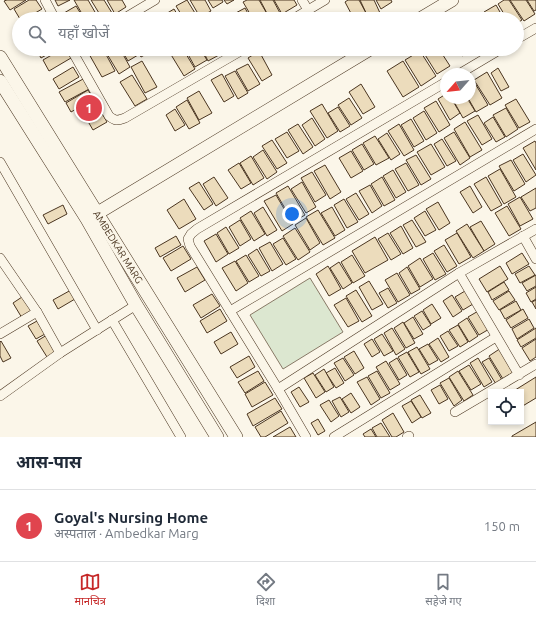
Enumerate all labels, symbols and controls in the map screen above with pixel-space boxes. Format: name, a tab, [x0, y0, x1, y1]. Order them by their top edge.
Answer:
search box	[12, 12, 524, 56]
icon: search	[26, 23, 48, 45]
text: यहाँ खोजें	[58, 24, 109, 41]
north arrow	[440, 68, 476, 104]
pin: 1	[76, 93, 102, 123]
your location	[282, 204, 302, 224]
street label: AMBEDKAR MARG	[91, 209, 145, 285]
map controls	[488, 389, 524, 425]
button: locate	[488, 389, 524, 425]
text: आस-पास	[16, 452, 82, 471]
text: Goyal's Nursing Home	[54, 509, 208, 526]
text: 1	[25, 519, 33, 533]
text: 150 m	[484, 519, 520, 533]
text: अस्पताल · Ambedkar Marg	[54, 526, 199, 540]
tab: मानचित्र	[74, 571, 106, 609]
tab: दिशा	[255, 571, 277, 609]
tab: सहेजे गए	[425, 571, 462, 609]

